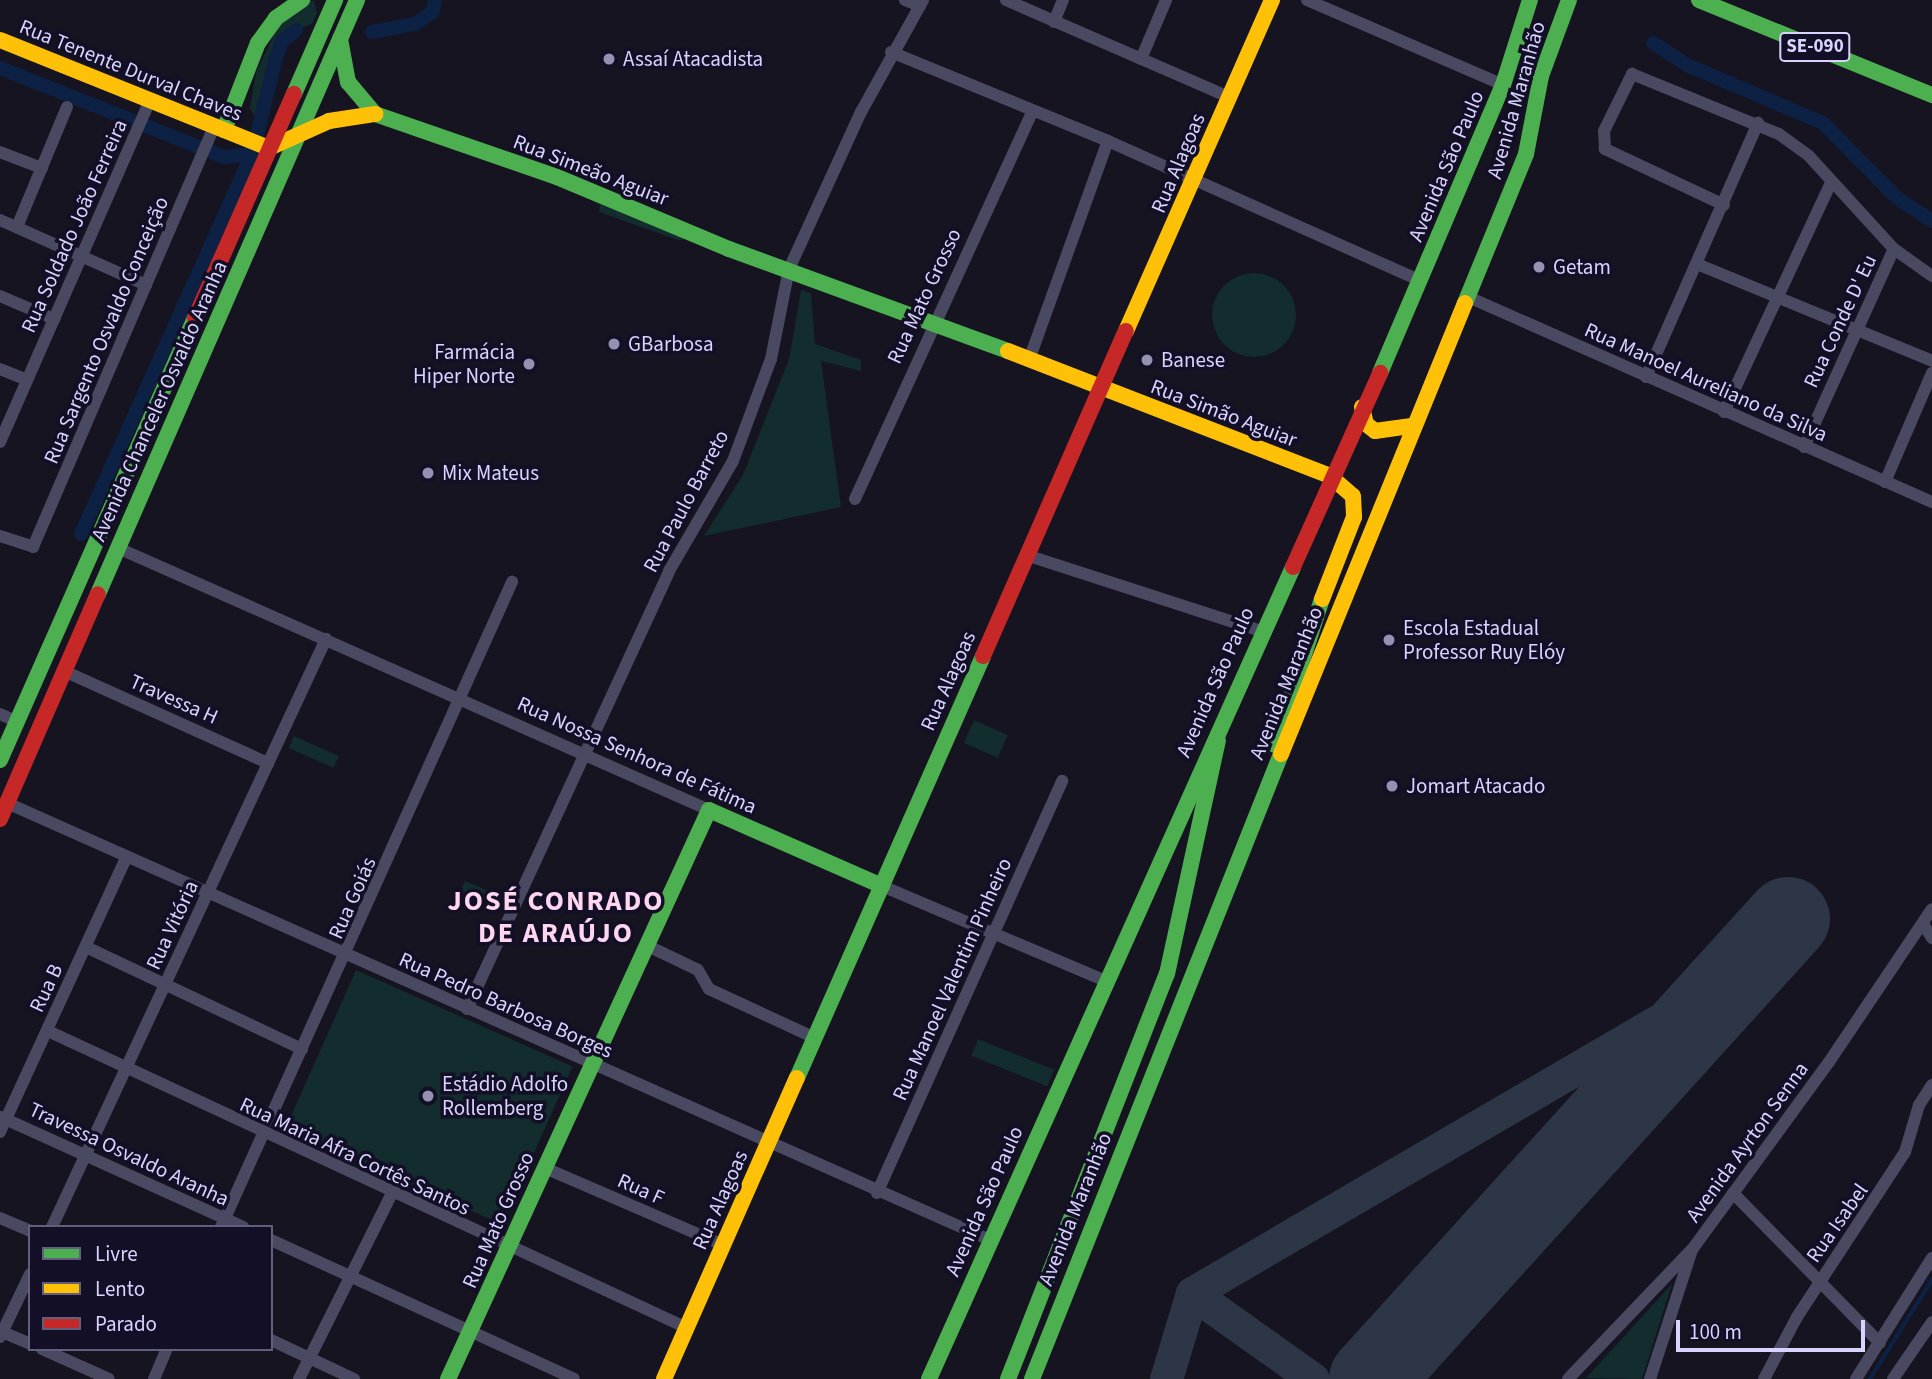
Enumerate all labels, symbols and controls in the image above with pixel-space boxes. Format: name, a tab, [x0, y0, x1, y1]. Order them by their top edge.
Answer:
street label: Rua Tenente Durval Chaves	[16, 14, 246, 126]
street label: Avenida Maranhão	[1481, 18, 1551, 182]
road number: SE-090	[1778, 32, 1852, 62]
place label: Assaí Atacadista	[623, 46, 763, 72]
marker: Assaí Atacadista	[601, 51, 617, 67]
street label: Avenida São Paulo	[1403, 87, 1489, 245]
street label: Rua Alagoas	[1146, 109, 1210, 217]
street label: Rua Soldado João Ferreira	[16, 115, 132, 337]
street label: Rua Simeão Aguiar	[510, 129, 672, 211]
street label: Rua Sargento Osvaldo Conceição	[38, 193, 174, 467]
street label: Rua Mato Grosso	[882, 224, 966, 368]
street label: Rua Conde D' Eu	[1798, 250, 1882, 392]
place label: Getam	[1553, 254, 1611, 280]
street label: Avenida Chanceler Osvaldo Aranha	[86, 257, 232, 545]
marker: Getam	[1531, 259, 1547, 275]
street label: Rua Manoel Aureliano da Silva	[1581, 317, 1831, 447]
place label: GBarbosa	[628, 331, 714, 357]
marker: GBarbosa	[606, 336, 622, 352]
place label: Farmácia Hiper Norte	[413, 339, 515, 389]
place label: Banese	[1161, 347, 1225, 373]
marker: Banese	[1139, 352, 1155, 368]
marker: Farmácia Hiper Norte	[521, 356, 537, 372]
street label: Rua Simão Aguiar	[1147, 374, 1301, 452]
street label: Rua Paulo Barreto	[638, 425, 734, 577]
place label: Mix Mateus	[442, 460, 539, 486]
marker: Mix Mateus	[420, 465, 436, 481]
street label: Avenida São Paulo	[1171, 603, 1259, 761]
street label: Avenida Maranhão	[1244, 603, 1328, 763]
place label: Escola Estadual Professor Ruy Elóy	[1403, 615, 1565, 665]
street label: Rua Alagoas	[915, 627, 981, 735]
marker: Escola Estadual Professor Ruy Elóy	[1381, 632, 1397, 648]
street label: Travessa H	[126, 668, 222, 730]
street label: Rua Nossa Senhora de Fátima	[513, 691, 761, 819]
place label: Jomart Atacado	[1406, 773, 1545, 799]
marker: Jomart Atacado	[1384, 778, 1400, 794]
street label: Rua Goiás	[323, 853, 381, 943]
street label: Rua Manoel Valentim Pinheiro	[887, 854, 1017, 1104]
street label: Rua Vitória	[140, 876, 204, 974]
district label: JOSÉ CONRADO DE ARAÚJO	[449, 884, 663, 950]
street label: Rua Pedro Barbosa Borges	[395, 946, 617, 1064]
street label: Rua B	[24, 960, 68, 1016]
street label: Avenida Ayrton Senna	[1680, 1057, 1814, 1227]
place label: Estádio Adolfo Rollemberg	[442, 1071, 568, 1121]
marker: Estádio Adolfo Rollemberg	[420, 1088, 436, 1104]
street label: Rua Maria Afra Cortês Santos	[236, 1091, 474, 1221]
street label: Travessa Osvaldo Aranha	[25, 1097, 233, 1211]
street label: Avenida São Paulo	[940, 1122, 1028, 1280]
street label: Avenida Maranhão	[1033, 1129, 1117, 1289]
street label: Rua Alagoas	[687, 1146, 753, 1254]
street label: Rua Mato Grosso	[457, 1148, 539, 1292]
street label: Rua F	[614, 1168, 668, 1210]
street label: Rua Isabel	[1801, 1179, 1873, 1267]
legend	[28, 1225, 273, 1351]
text: Livre	[95, 1239, 138, 1269]
text: Lento	[95, 1274, 145, 1304]
scale bar	[1680, 1306, 1869, 1350]
text: Parado	[95, 1309, 157, 1339]
text: 100 m	[1689, 1317, 1742, 1347]

